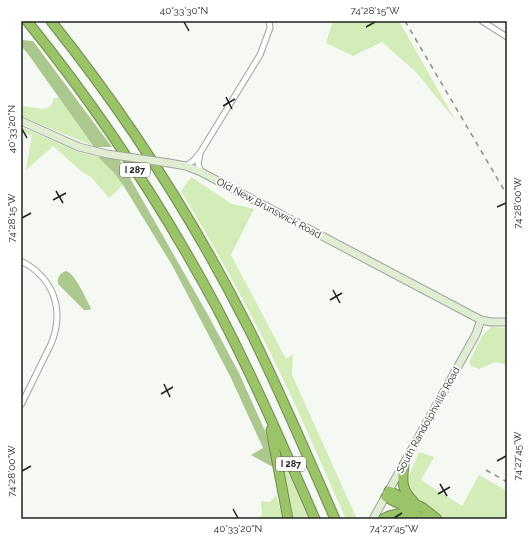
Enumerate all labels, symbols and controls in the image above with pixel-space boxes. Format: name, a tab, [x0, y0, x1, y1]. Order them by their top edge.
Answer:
text: 40°33'30"N	[160, 5, 208, 16]
text: 74°28'15"W	[350, 5, 400, 16]
text: 40°33'20"N	[6, 105, 17, 153]
road number: I 287	[120, 163, 150, 177]
street label: Old New Brunswick Road	[215, 176, 323, 240]
text: 74°28'00"W	[512, 177, 523, 229]
text: 74°28'15"W	[6, 193, 17, 243]
street label: South Randolphville Road	[394, 365, 462, 475]
text: 74°27'45"W	[512, 431, 523, 480]
text: 74°28'00"W	[6, 445, 17, 497]
road number: I 287	[276, 457, 306, 471]
text: 40°33'20"N	[214, 523, 262, 534]
text: 74°27'45"W	[370, 523, 419, 534]

